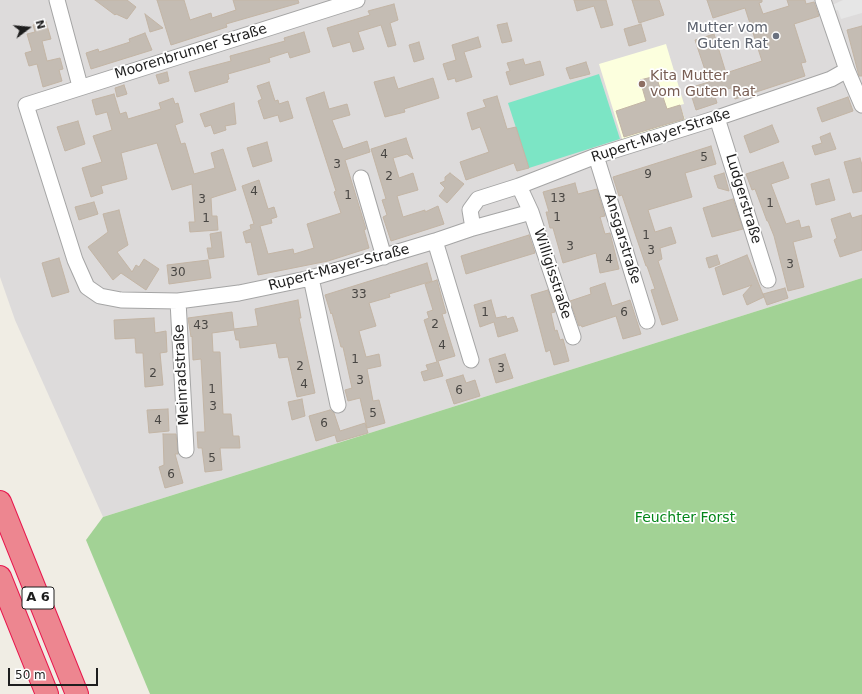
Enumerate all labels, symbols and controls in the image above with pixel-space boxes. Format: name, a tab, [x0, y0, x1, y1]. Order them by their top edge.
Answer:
north arrow	[8, 8, 48, 48]
text: N	[32, 18, 48, 31]
place label: Mutter vom Guten Rat	[687, 20, 768, 52]
street label: Moorenbrunner Straße	[113, 21, 269, 83]
marker: Mutter vom Guten Rat	[771, 31, 781, 41]
place label: Kita Mutter vom Guten Rat	[650, 68, 756, 100]
marker: Kita Mutter vom Guten Rat	[637, 79, 647, 89]
street label: Rupert-Mayer-Straße	[589, 106, 733, 166]
house number: 4	[380, 148, 388, 162]
house number: 5	[700, 151, 708, 165]
street label: Ludgerstraße	[721, 152, 765, 246]
house number: 3	[333, 158, 341, 172]
house number: 9	[644, 168, 652, 182]
house number: 2	[385, 170, 393, 184]
house number: 4	[250, 185, 258, 199]
house number: 1	[344, 189, 352, 203]
house number: 13	[550, 192, 566, 206]
street label: Ansgarstraße	[600, 192, 644, 286]
house number: 3	[198, 193, 206, 207]
house number: 1	[766, 197, 774, 211]
house number: 1	[553, 211, 561, 225]
house number: 1	[202, 212, 210, 226]
street label: Willigisstraße	[530, 227, 574, 321]
house number: 1	[642, 229, 650, 243]
house number: 3	[566, 240, 574, 254]
street label: Rupert-Mayer-Straße	[267, 241, 411, 295]
house number: 3	[647, 244, 655, 258]
house number: 4	[605, 253, 613, 267]
house number: 3	[786, 258, 794, 272]
house number: 30	[170, 266, 186, 280]
house number: 33	[351, 288, 367, 302]
house number: 1	[481, 306, 489, 320]
house number: 6	[620, 306, 628, 320]
house number: 2	[431, 318, 439, 332]
house number: 43	[193, 319, 209, 333]
street label: Meinradstraße	[171, 324, 193, 426]
house number: 4	[438, 339, 446, 353]
house number: 1	[351, 353, 359, 367]
house number: 2	[296, 360, 304, 374]
house number: 3	[497, 362, 505, 376]
house number: 2	[149, 367, 157, 381]
house number: 3	[356, 374, 364, 388]
house number: 4	[300, 378, 308, 392]
house number: 1	[208, 383, 216, 397]
house number: 6	[455, 384, 463, 398]
house number: 3	[209, 400, 217, 414]
house number: 5	[369, 407, 377, 421]
house number: 4	[154, 414, 162, 428]
house number: 6	[320, 417, 328, 431]
house number: 5	[208, 452, 216, 466]
house number: 6	[167, 468, 175, 482]
park label: Feuchter Forst	[635, 510, 735, 526]
road number: A 6	[22, 587, 54, 609]
scale bar	[10, 660, 100, 686]
text: 50 m	[15, 668, 46, 682]

